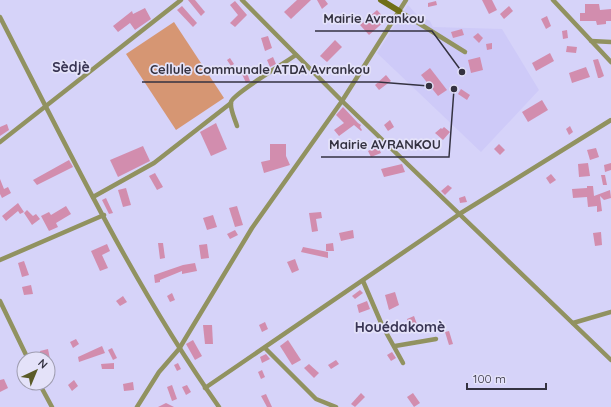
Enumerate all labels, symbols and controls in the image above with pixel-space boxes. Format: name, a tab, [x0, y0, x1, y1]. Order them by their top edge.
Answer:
callout: Mairie Avrankou	[315, 6, 432, 31]
text: Mairie Avrankou	[323, 10, 425, 26]
callout: Cellule Communale ATDA Avrankou	[142, 57, 378, 82]
district label: Sèdjè	[52, 58, 90, 76]
text: Cellule Communale ATDA Avrankou	[150, 61, 370, 77]
callout: Mairie AVRANKOU	[321, 132, 449, 157]
text: Mairie AVRANKOU	[329, 136, 441, 152]
district label: Houédakomè	[355, 318, 445, 336]
north arrow	[16, 351, 56, 391]
text: N	[35, 356, 51, 372]
scale bar	[467, 365, 546, 391]
text: 100 m	[473, 371, 506, 386]

